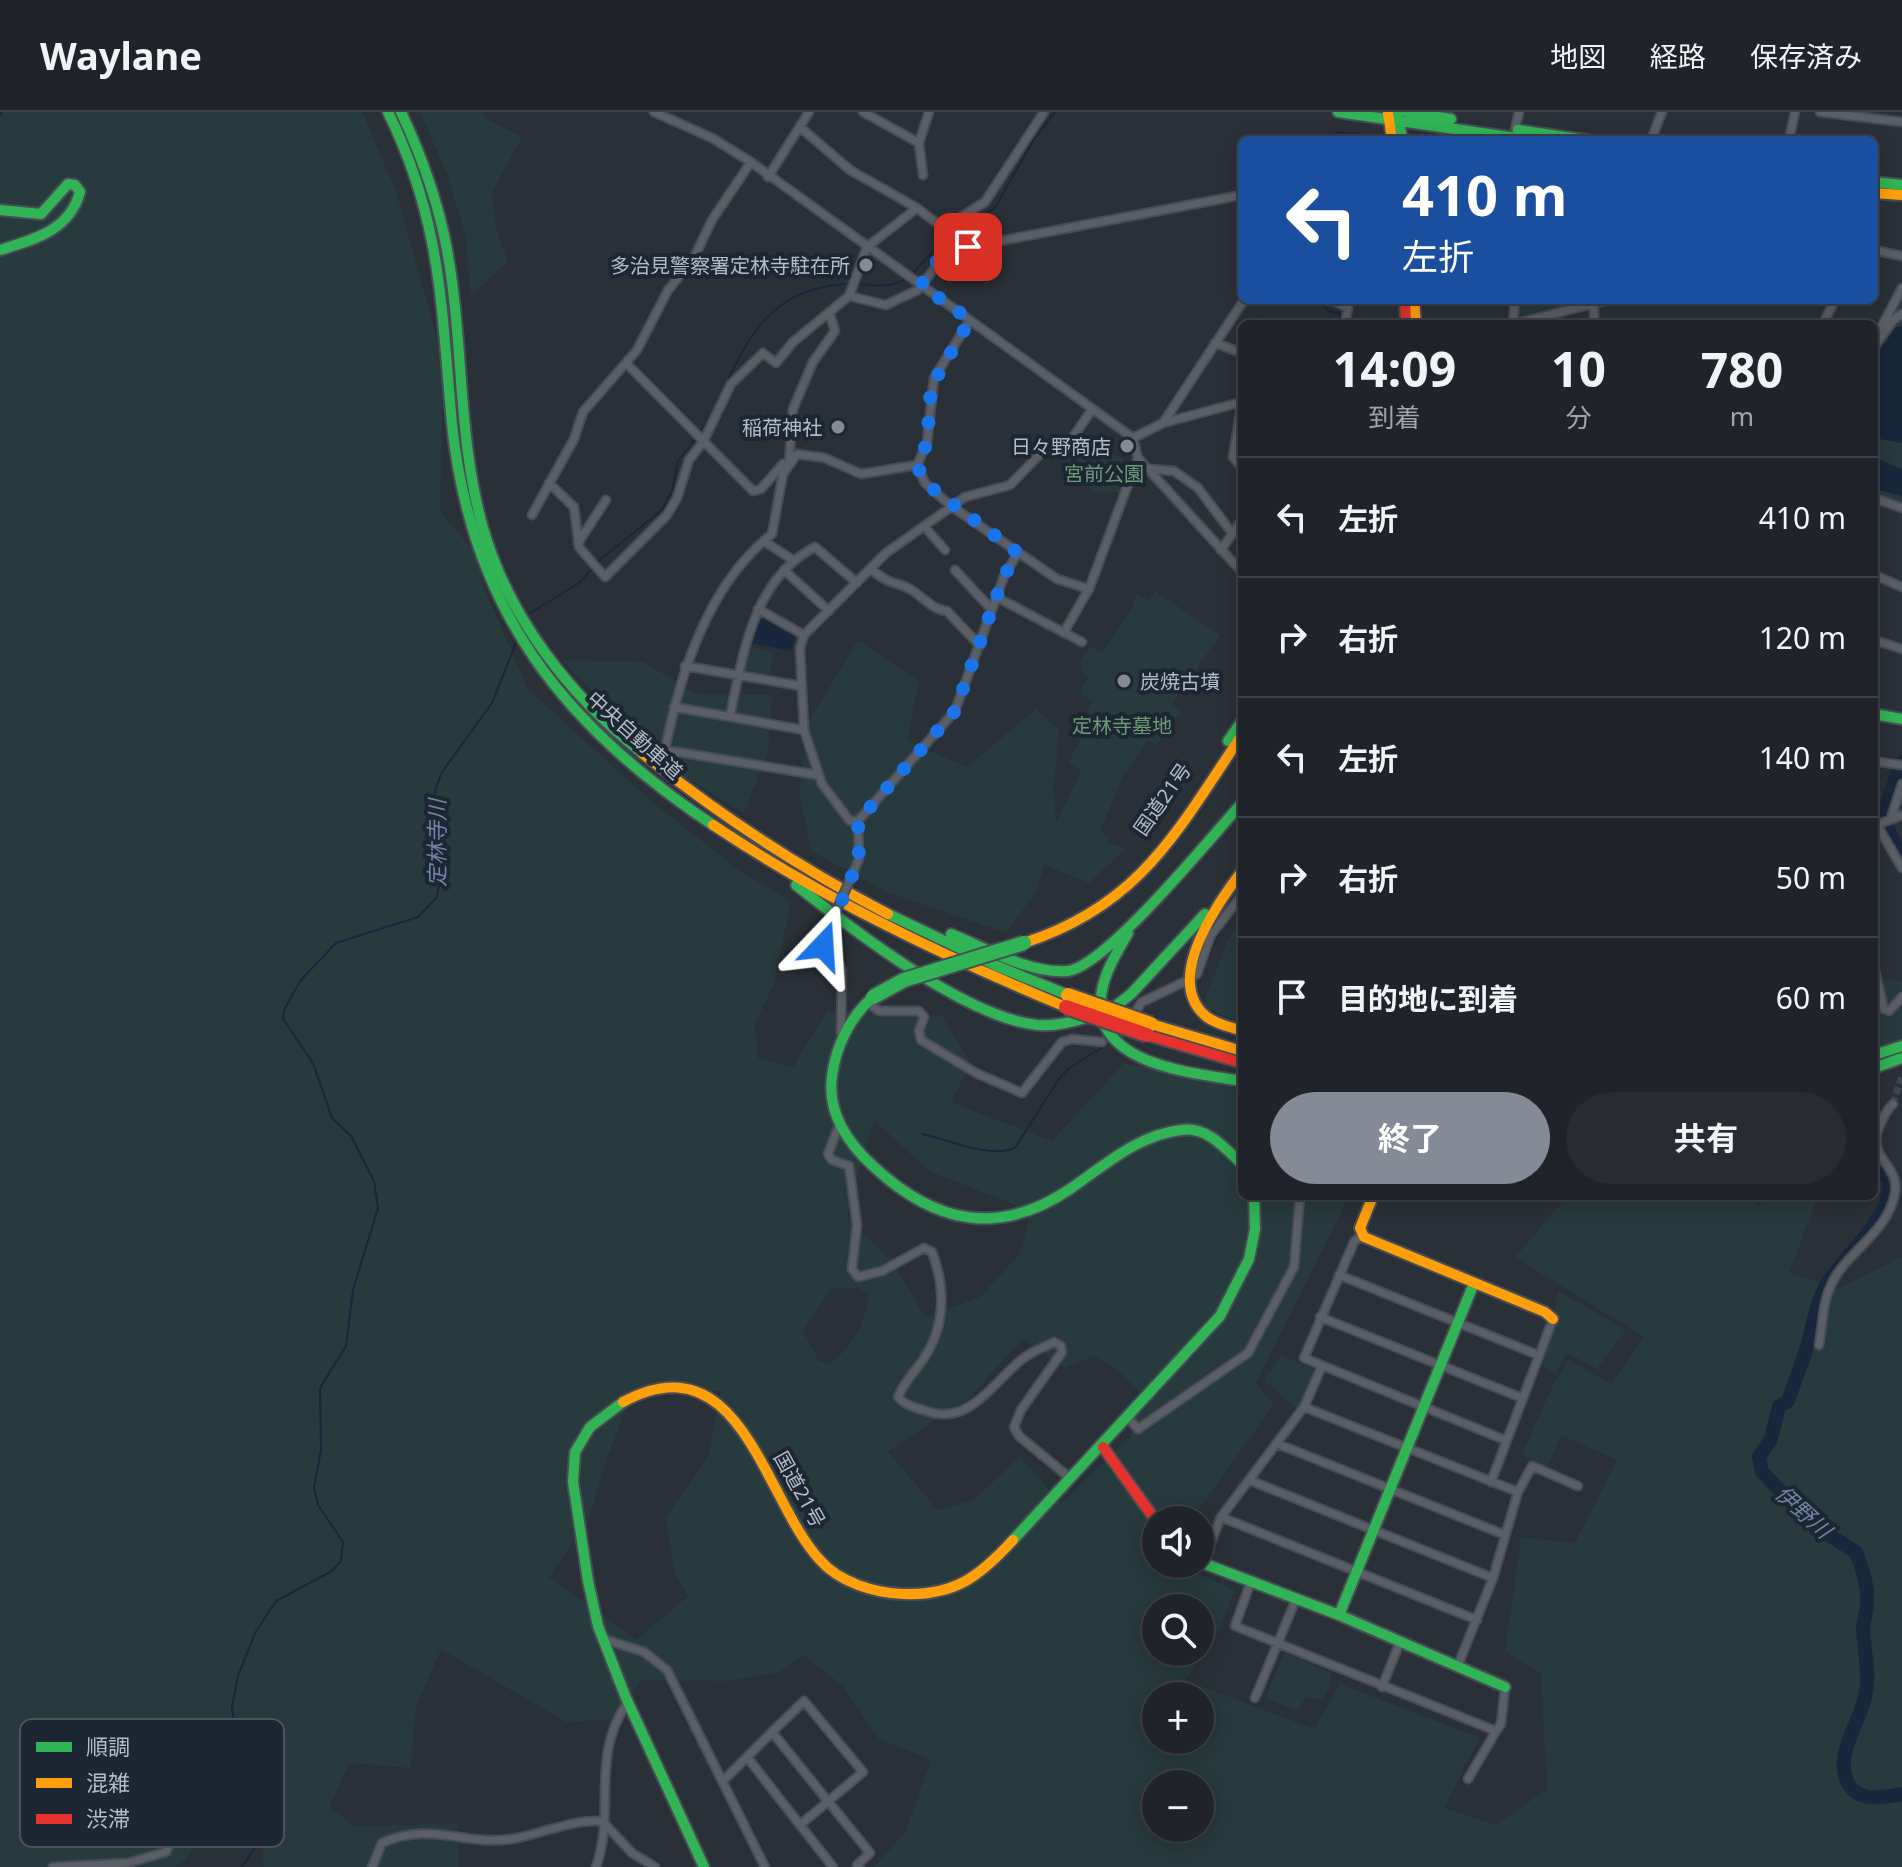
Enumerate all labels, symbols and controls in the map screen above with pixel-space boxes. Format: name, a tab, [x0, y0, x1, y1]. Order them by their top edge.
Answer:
text: Waylane	[40, 29, 202, 81]
text: 地図	[1550, 37, 1606, 75]
text: 経路	[1650, 37, 1706, 75]
text: 保存済み	[1750, 37, 1862, 75]
text: 410 m	[1402, 156, 1567, 232]
icon: left	[1270, 168, 1374, 272]
pin	[934, 213, 1002, 281]
icon: arrive	[946, 225, 990, 269]
text: 左折	[1402, 232, 1474, 281]
place label: 多治見警察署定林寺駐在所	[610, 252, 850, 279]
marker: 多治見警察署定林寺駐在所	[857, 256, 875, 274]
text: 14:09	[1333, 336, 1456, 401]
text: 10	[1551, 336, 1606, 401]
text: 780	[1701, 337, 1783, 402]
text: m	[1730, 398, 1754, 434]
text: 到着	[1368, 399, 1421, 435]
text: 分	[1565, 399, 1591, 435]
place label: 稲荷神社	[742, 414, 822, 441]
marker: 稲荷神社	[829, 418, 847, 436]
place label: 日々野商店	[1011, 433, 1111, 460]
marker: 日々野商店	[1118, 437, 1136, 455]
park label: 宮前公園	[1064, 460, 1144, 487]
icon: left	[1270, 495, 1314, 539]
text: 410 m	[1759, 497, 1846, 538]
text: 左折	[1338, 498, 1398, 539]
icon: right	[1270, 615, 1314, 659]
text: 120 m	[1759, 617, 1846, 658]
text: 右折	[1338, 618, 1398, 659]
place label: 炭焼古墳	[1140, 668, 1220, 695]
marker: 炭焼古墳	[1115, 672, 1133, 690]
street label: 中央自動車道	[581, 685, 689, 785]
park label: 定林寺墓地	[1072, 712, 1172, 739]
icon: left	[1270, 735, 1314, 779]
text: 140 m	[1759, 737, 1846, 778]
text: 左折	[1338, 738, 1398, 779]
street label: 国道21号	[1127, 757, 1197, 841]
water label: 定林寺川	[421, 797, 451, 887]
icon: right	[1270, 855, 1314, 899]
text: 50 m	[1776, 857, 1846, 898]
text: 右折	[1338, 858, 1398, 899]
position arrow	[781, 904, 865, 988]
icon: arrive	[1270, 975, 1314, 1019]
text: 60 m	[1776, 977, 1846, 1018]
text: 目的地に到着	[1338, 978, 1518, 1019]
button: 終了	[1270, 1092, 1550, 1184]
button: 共有	[1566, 1092, 1846, 1184]
street label: 国道21号	[768, 1446, 832, 1532]
water label: 伊野川	[1769, 1478, 1840, 1546]
map controls	[1142, 1506, 1214, 1842]
button: sound	[1142, 1506, 1214, 1578]
button: search	[1142, 1594, 1214, 1666]
button: +	[1142, 1682, 1214, 1754]
legend	[20, 1719, 284, 1847]
text: 順調	[86, 1731, 130, 1761]
text: 混雑	[86, 1767, 130, 1797]
button: −	[1142, 1770, 1214, 1842]
text: 渋滞	[86, 1803, 130, 1833]

